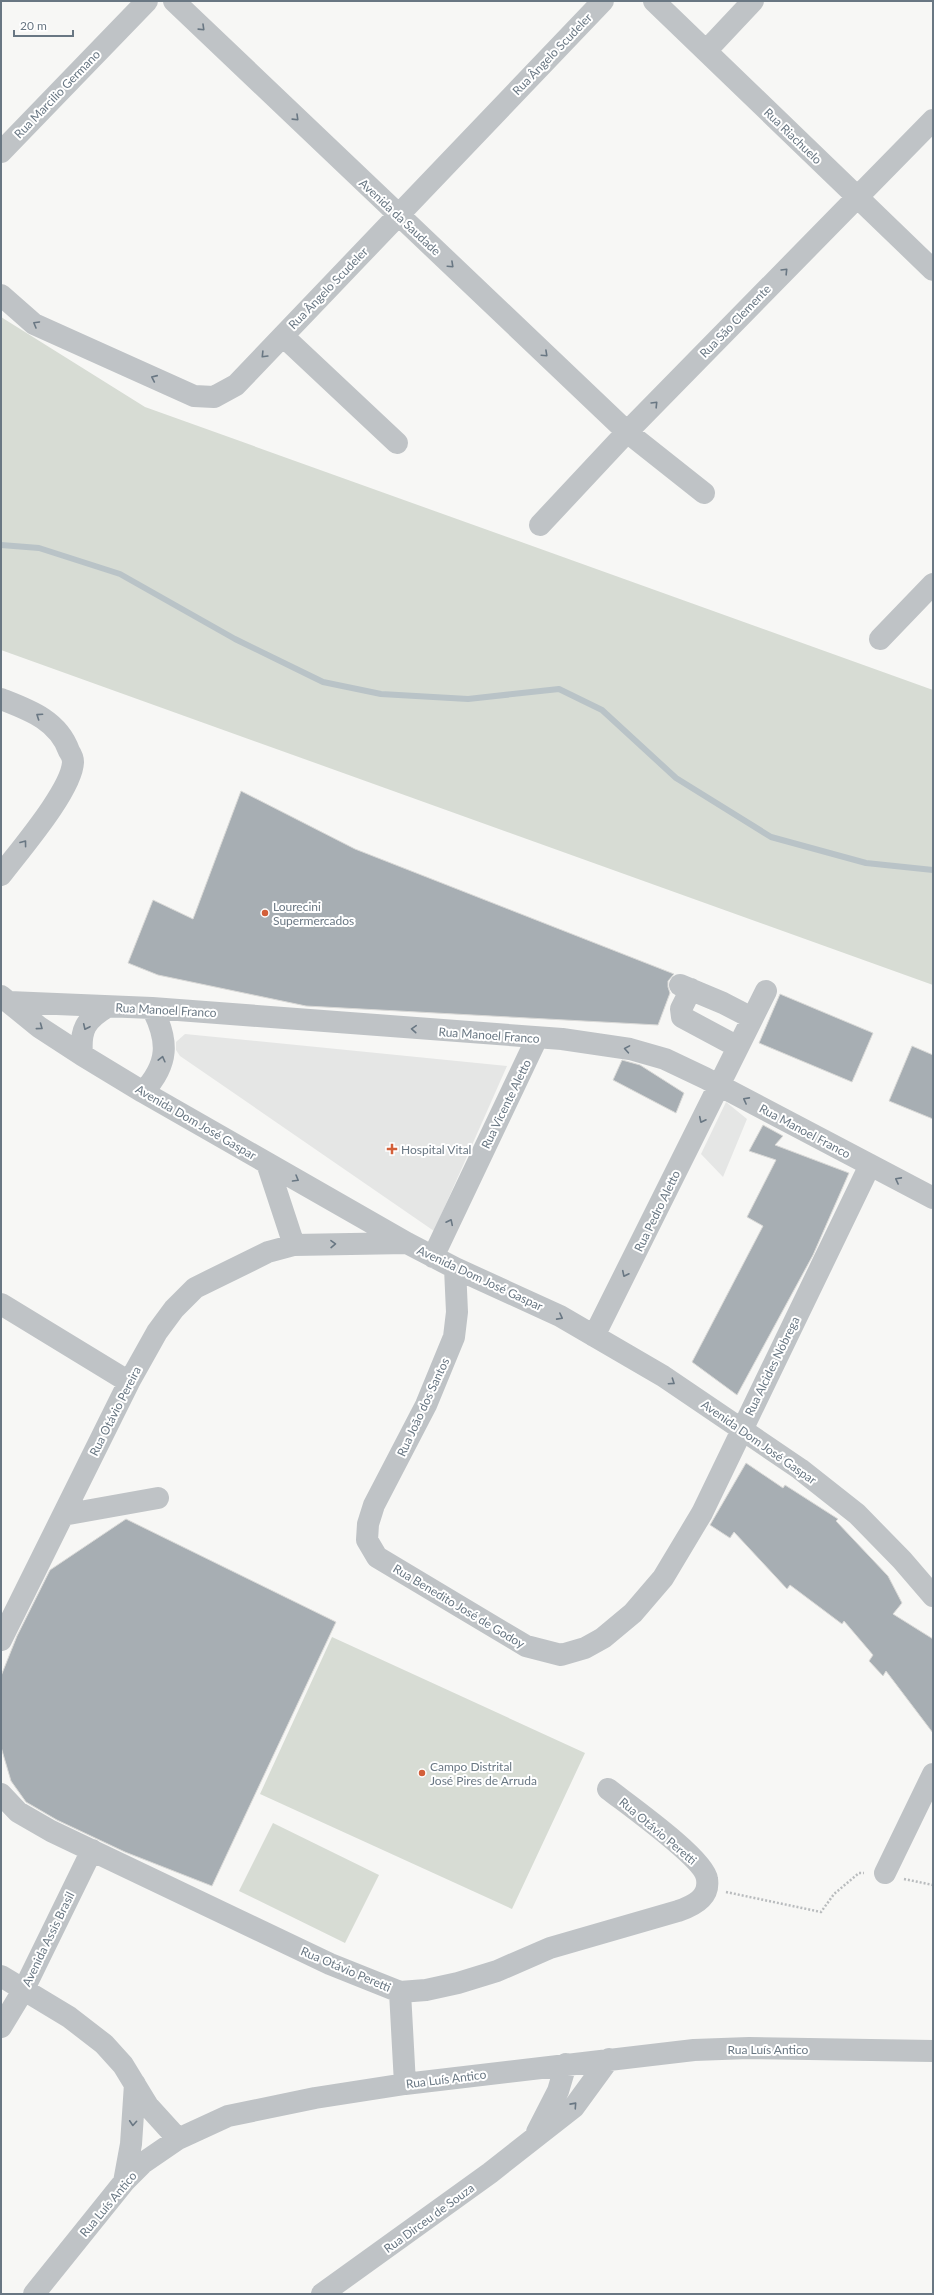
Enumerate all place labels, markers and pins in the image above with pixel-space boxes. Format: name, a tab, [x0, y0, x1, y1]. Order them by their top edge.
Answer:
place label: Lourecini Supermercados	[273, 899, 354, 928]
marker: Lourecini Supermercados	[260, 908, 270, 918]
place label: Hospital Vital	[401, 1142, 471, 1157]
marker: Hospital Vital	[386, 1143, 398, 1155]
place label: Campo Distrital José Pires de Arruda	[430, 1759, 537, 1788]
marker: Campo Distrital José Pires de Arruda	[417, 1768, 427, 1778]

